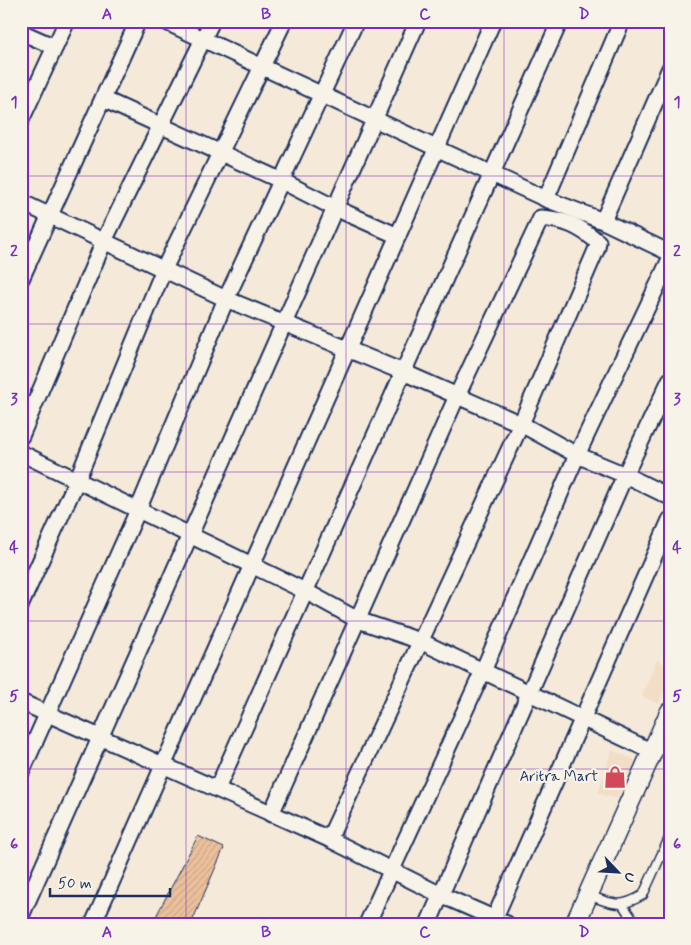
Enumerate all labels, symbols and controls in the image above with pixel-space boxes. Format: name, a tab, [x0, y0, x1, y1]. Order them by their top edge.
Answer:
text: A	[102, 4, 112, 25]
text: B	[261, 4, 271, 25]
text: C	[419, 4, 431, 25]
text: D	[578, 4, 590, 25]
text: 1	[10, 92, 18, 113]
text: 1	[673, 92, 681, 113]
text: 2	[10, 241, 18, 262]
text: 2	[673, 241, 681, 262]
text: 3	[10, 389, 18, 410]
text: 3	[673, 389, 681, 410]
text: 4	[9, 537, 19, 558]
text: 4	[672, 537, 682, 558]
text: 5	[9, 686, 19, 707]
text: 5	[672, 686, 682, 707]
shop icon: Aritra Mart	[602, 764, 628, 790]
place label: Aritra Mart	[519, 767, 598, 787]
text: 6	[10, 834, 18, 855]
text: 6	[673, 834, 681, 855]
north arrow	[594, 848, 644, 898]
scale bar	[50, 865, 170, 897]
text: U	[619, 869, 639, 885]
text: 50 m	[58, 874, 92, 894]
text: A	[102, 922, 112, 943]
text: B	[261, 922, 271, 943]
text: C	[419, 922, 431, 943]
text: D	[578, 922, 590, 943]

